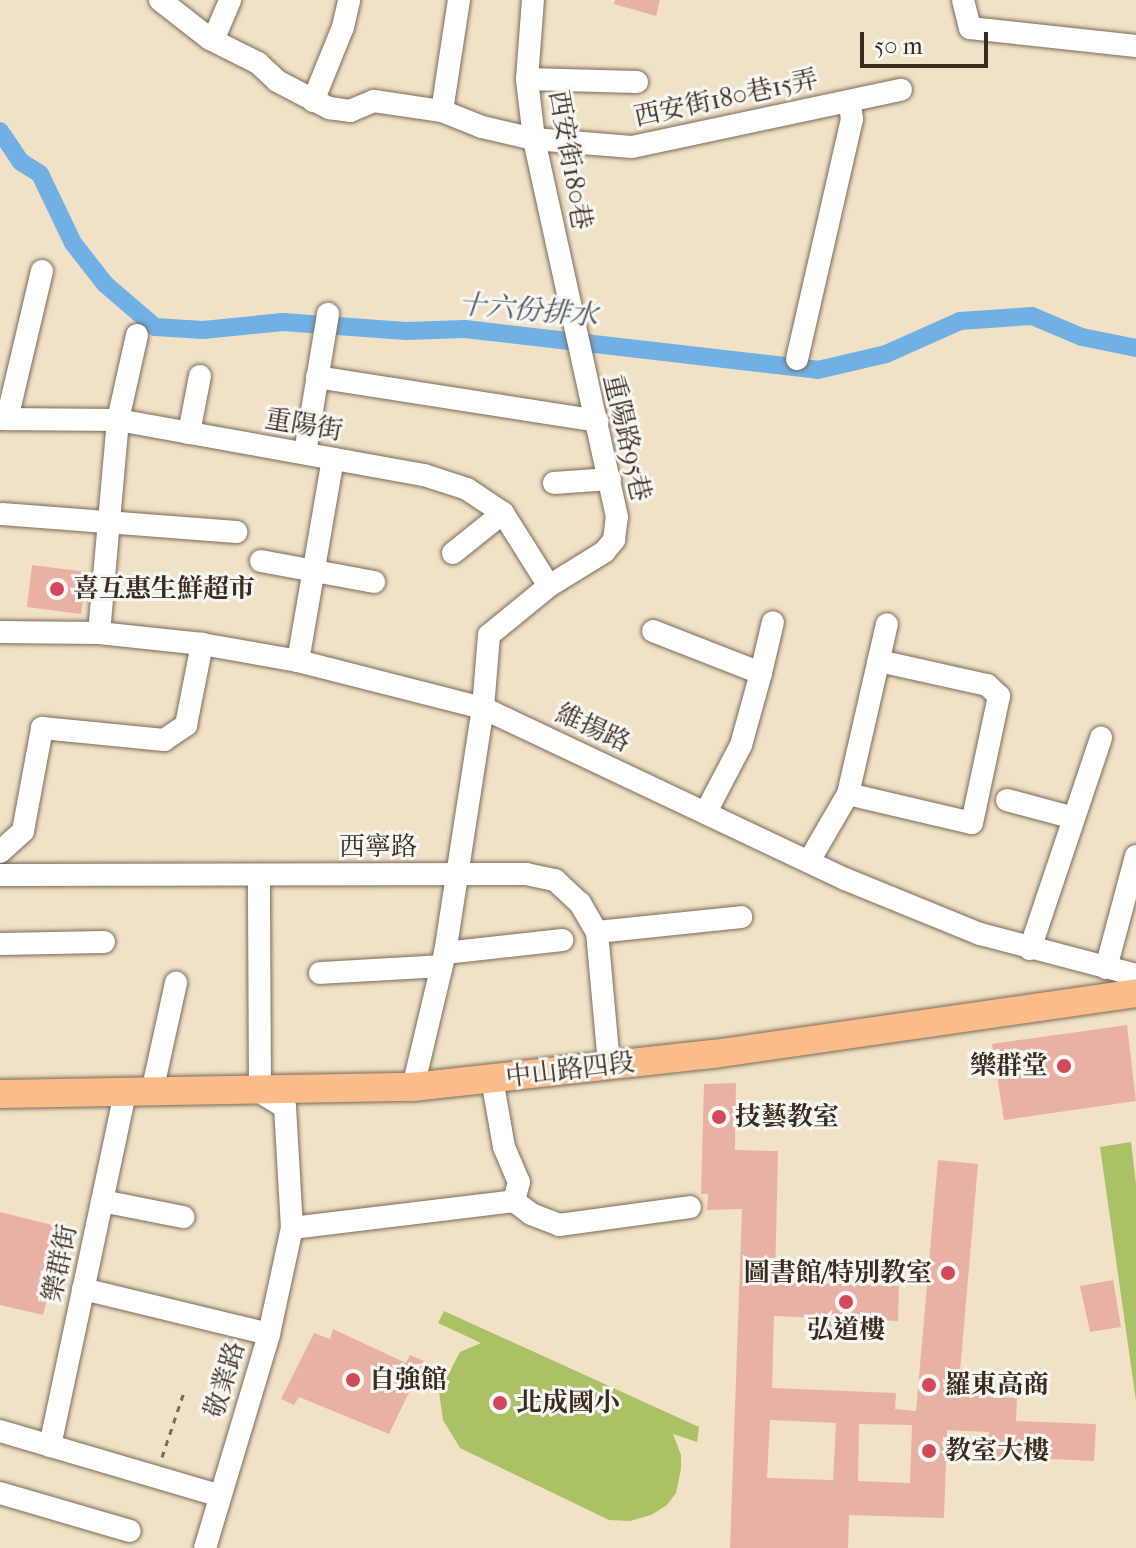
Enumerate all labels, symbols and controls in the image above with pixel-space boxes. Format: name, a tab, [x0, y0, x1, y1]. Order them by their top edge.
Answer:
scale bar	[864, 16, 992, 66]
text: 50 m	[874, 32, 923, 60]
street label: 西安街180巷15弄	[631, 63, 821, 133]
street label: 西安街180巷	[542, 88, 598, 232]
water label: 十六份排水	[457, 287, 599, 333]
street label: 重陽路95巷	[597, 372, 657, 504]
street label: 重陽街	[263, 403, 345, 447]
place label: 喜互惠生鮮超市	[73, 573, 255, 605]
marker: 喜互惠生鮮超市	[48, 580, 66, 598]
street label: 維揚路	[551, 697, 635, 759]
street label: 西寧路	[339, 831, 417, 863]
street label: 中山路四段	[504, 1047, 636, 1093]
place label: 樂群堂	[970, 1050, 1048, 1082]
marker: 樂群堂	[1055, 1057, 1073, 1075]
place label: 技藝教室	[735, 1101, 839, 1133]
marker: 技藝教室	[710, 1108, 728, 1126]
street label: 樂群街	[37, 1222, 83, 1304]
place label: 圖書館/特別教室	[744, 1257, 932, 1289]
marker: 圖書館/特別教室	[939, 1264, 957, 1282]
marker: 弘道樓	[837, 1293, 855, 1311]
place label: 弘道樓	[807, 1314, 885, 1346]
street label: 敬業路	[199, 1338, 251, 1422]
place label: 自強館	[369, 1364, 447, 1396]
place label: 羅東高商	[945, 1369, 1049, 1401]
marker: 自強館	[344, 1371, 362, 1389]
marker: 羅東高商	[920, 1376, 938, 1394]
place label: 北成國小	[516, 1387, 620, 1419]
marker: 北成國小	[491, 1394, 509, 1412]
place label: 教室大樓	[945, 1435, 1049, 1467]
marker: 教室大樓	[920, 1442, 938, 1460]

